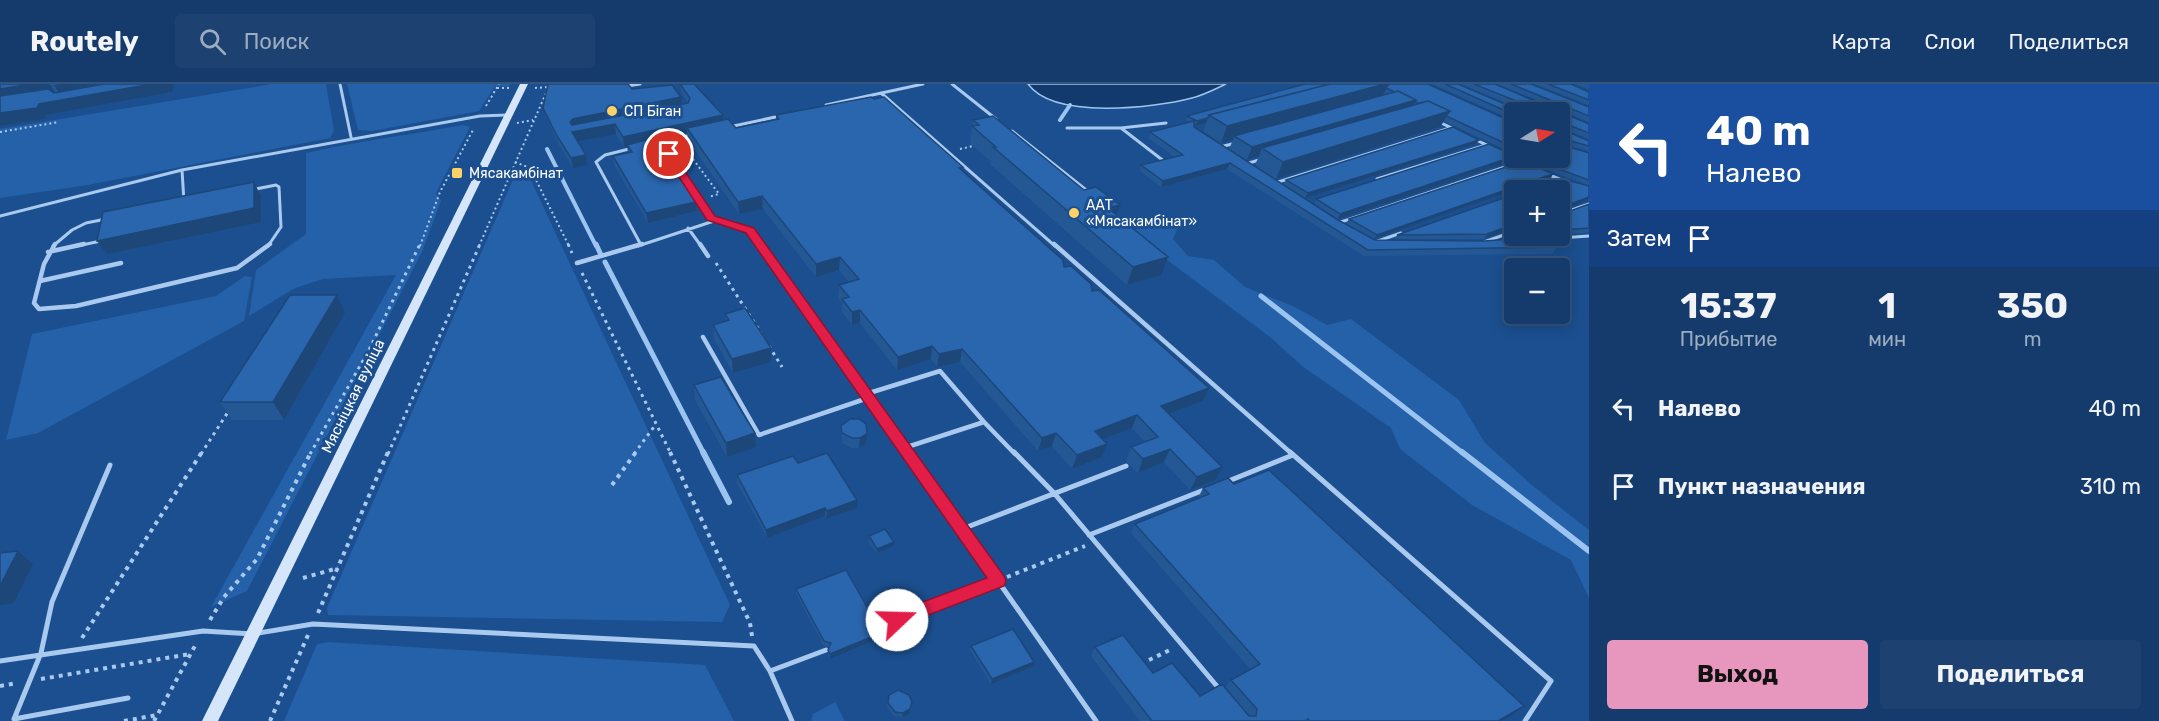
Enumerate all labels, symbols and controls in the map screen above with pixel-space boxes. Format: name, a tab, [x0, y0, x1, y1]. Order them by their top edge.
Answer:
search box	[175, 14, 595, 68]
text: Routely	[30, 25, 139, 58]
icon: search	[196, 25, 229, 58]
text: Поиск	[244, 28, 309, 55]
text: Карта	[1831, 29, 1891, 54]
text: Слои	[1924, 29, 1975, 54]
text: Поделиться	[2008, 29, 2129, 54]
north arrow	[1504, 102, 1570, 168]
map controls	[1504, 102, 1570, 324]
place label: СП Біган	[624, 103, 681, 120]
marker: СП Біган	[605, 104, 619, 118]
text: 40 m	[1706, 106, 1811, 156]
icon: left	[1607, 108, 1685, 186]
pin	[643, 128, 694, 179]
icon: arrive	[652, 137, 685, 170]
text: Налево	[1706, 157, 1802, 189]
place label: Мясакамбінат	[469, 165, 563, 182]
marker: Мясакамбінат	[450, 166, 464, 180]
button: +	[1504, 180, 1570, 246]
place label: ААТ «Мясакамбінат»	[1086, 197, 1197, 230]
marker: ААТ «Мясакамбінат»	[1067, 206, 1081, 220]
icon: arrive	[1683, 222, 1716, 255]
text: Затем	[1607, 225, 1671, 252]
button: −	[1504, 258, 1570, 324]
text: 15:37	[1681, 284, 1777, 327]
text: 1	[1878, 284, 1896, 327]
text: 350	[1997, 284, 2068, 327]
text: Прибытие	[1680, 327, 1777, 351]
text: мин	[1868, 327, 1906, 351]
text: m	[2024, 327, 2041, 351]
street label: Мясніцкая вуліца	[318, 336, 388, 456]
icon: left	[1607, 392, 1640, 425]
text: Налево	[1658, 395, 1741, 422]
text: 40 m	[2088, 395, 2141, 422]
icon: arrive	[1607, 470, 1640, 503]
text: Пункт назначения	[1658, 473, 1866, 500]
text: 310 m	[2080, 473, 2141, 500]
position arrow	[865, 588, 929, 652]
button: Выход	[1607, 640, 1868, 709]
button: Поделиться	[1880, 640, 2141, 709]

